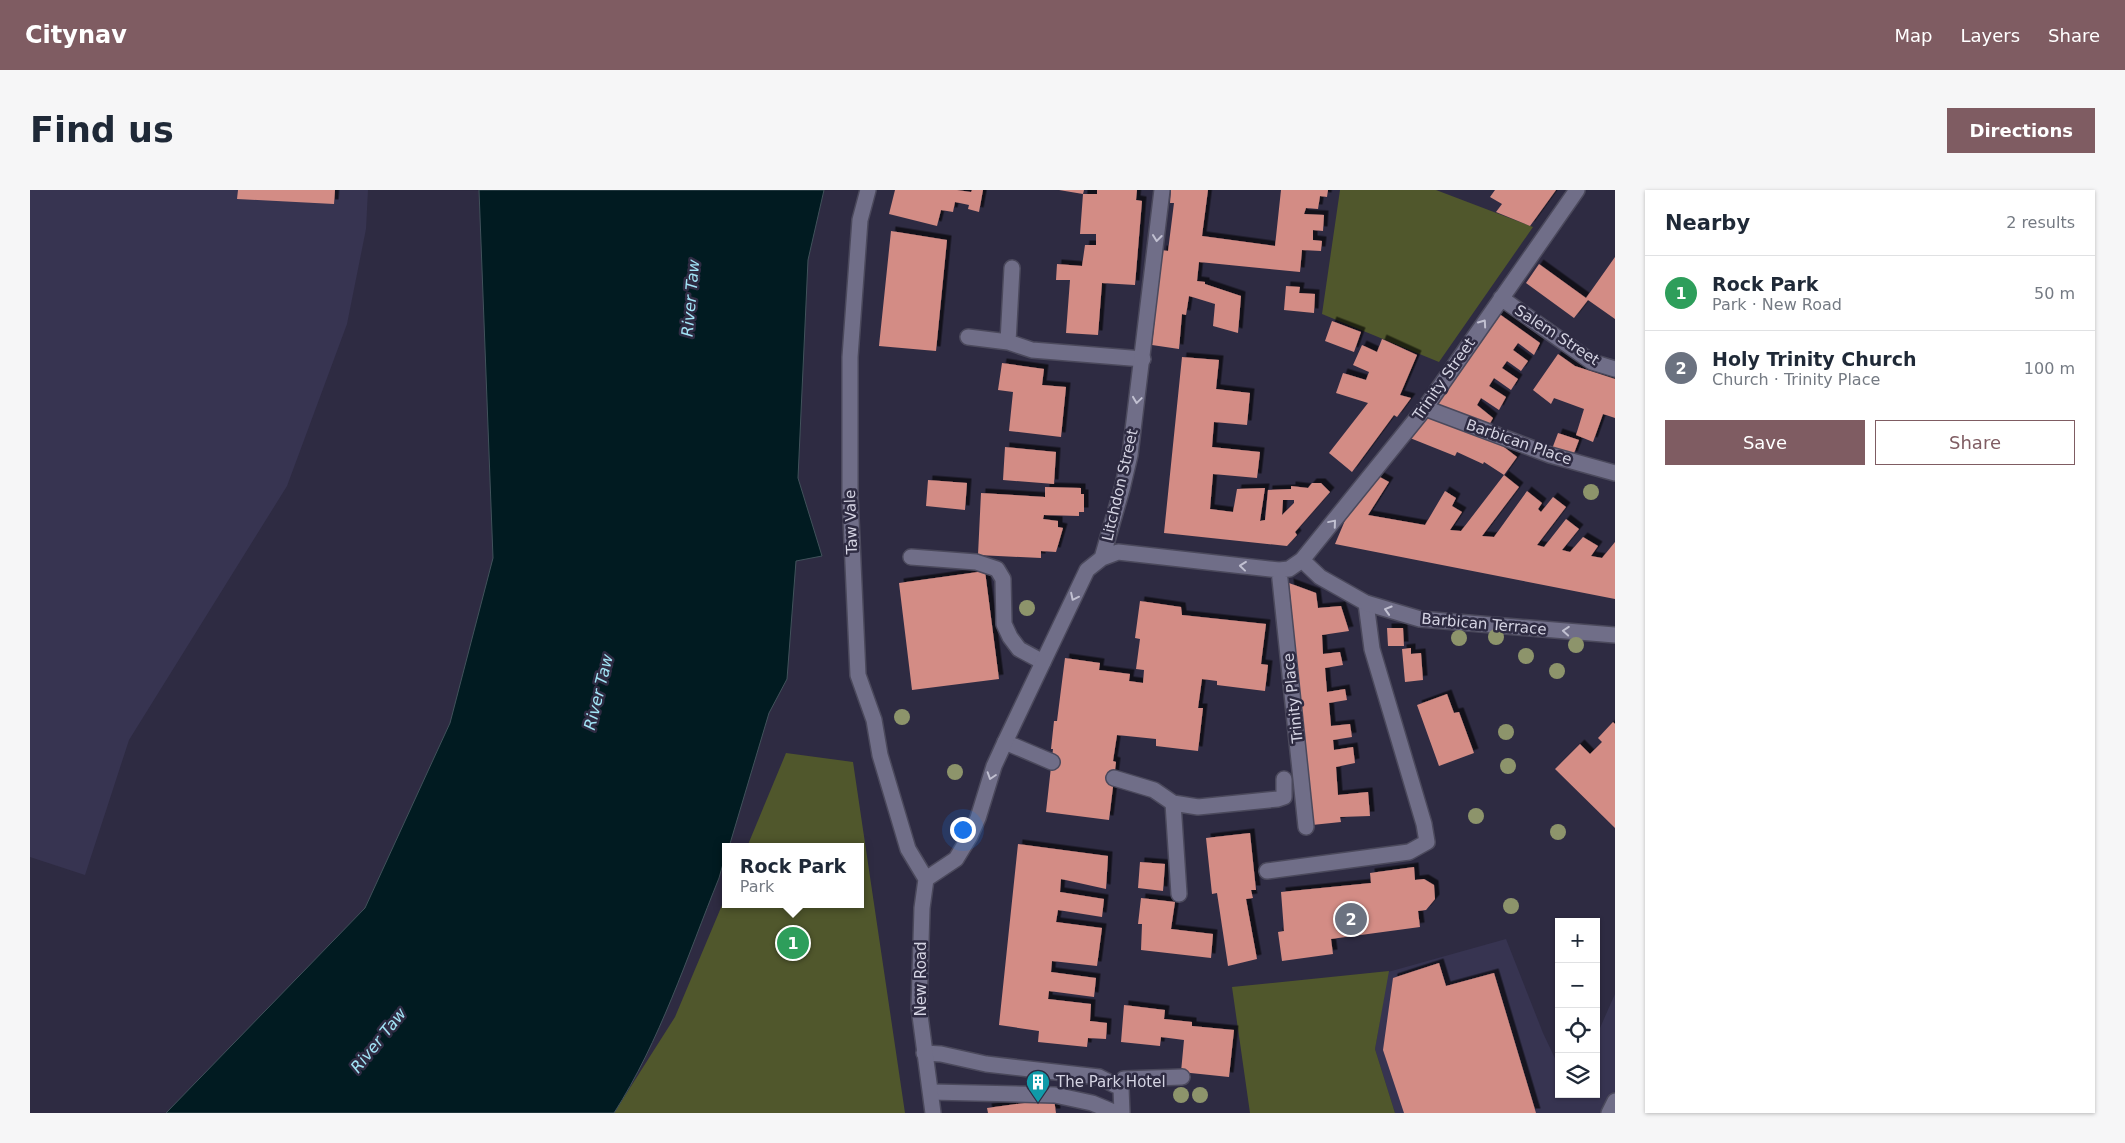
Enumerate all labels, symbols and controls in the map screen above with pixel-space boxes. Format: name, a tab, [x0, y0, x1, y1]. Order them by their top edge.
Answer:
text: Citynav	[25, 21, 127, 49]
text: Map	[1894, 25, 1932, 46]
text: Layers	[1960, 25, 2020, 46]
text: Share	[2048, 25, 2100, 46]
button: Directions	[1947, 108, 2095, 153]
text: Find us	[30, 110, 174, 150]
text: Nearby	[1665, 211, 1750, 235]
text: 2 results	[2006, 213, 2075, 232]
one-way arrow	[1152, 235, 1163, 243]
water label: River Taw	[678, 258, 703, 337]
text: Rock Park	[1712, 273, 1818, 295]
text: 1	[1675, 284, 1687, 303]
text: 50 m	[2034, 284, 2075, 303]
text: Park · New Road	[1712, 295, 1842, 314]
street label: Salem Street	[1511, 301, 1603, 369]
one-way arrow	[1477, 320, 1486, 329]
street label: Trinity Street	[1408, 334, 1479, 424]
text: Holy Trinity Church	[1712, 348, 1917, 370]
text: 2	[1675, 359, 1687, 378]
text: 100 m	[2024, 359, 2075, 378]
text: Church · Trinity Place	[1712, 370, 1880, 389]
one-way arrow	[1132, 396, 1143, 404]
street label: Barbican Place	[1464, 415, 1574, 469]
button: Save	[1665, 420, 1865, 465]
button: Share	[1875, 420, 2075, 465]
street label: Litchdon Street	[1098, 427, 1142, 543]
street label: Taw Vale	[841, 489, 861, 556]
one-way arrow	[1327, 520, 1335, 529]
one-way arrow	[1238, 561, 1246, 572]
one-way arrow	[1071, 591, 1081, 600]
one-way arrow	[1385, 606, 1393, 616]
street label: Barbican Terrace	[1421, 610, 1547, 638]
one-way arrow	[1562, 625, 1570, 636]
water label: River Taw	[580, 651, 617, 732]
street label: Trinity Place	[1279, 652, 1307, 745]
one-way arrow	[987, 771, 997, 779]
your location	[950, 817, 976, 843]
popup	[722, 843, 864, 908]
text: Rock Park	[740, 855, 846, 877]
text: Park	[740, 877, 774, 896]
pin: 2	[1335, 900, 1367, 938]
map controls	[1555, 918, 1600, 1098]
button: +	[1555, 918, 1600, 963]
pin: 1	[777, 924, 809, 962]
street label: New Road	[912, 941, 930, 1017]
button: −	[1555, 963, 1600, 1008]
water label: River Taw	[347, 1004, 411, 1076]
button: locate	[1555, 1008, 1600, 1053]
button: layers	[1555, 1053, 1600, 1098]
building icon: The Park Hotel	[1025, 1069, 1051, 1103]
place label: The Park Hotel	[1055, 1073, 1166, 1091]

